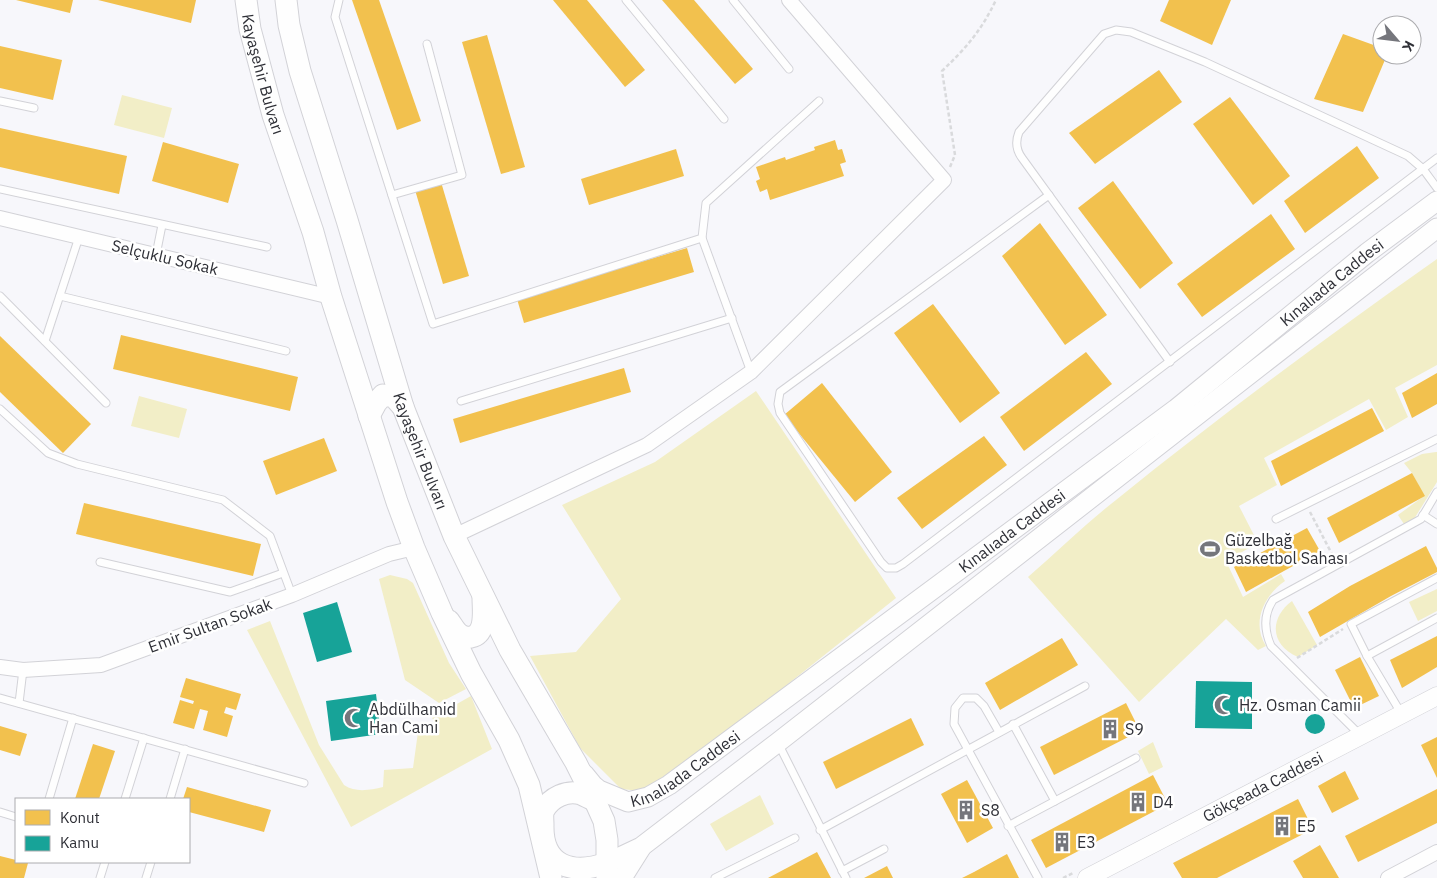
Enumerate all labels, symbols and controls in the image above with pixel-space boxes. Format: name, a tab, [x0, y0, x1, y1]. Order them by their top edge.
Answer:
street label: Kayaşehir Bulvarı	[238, 13, 289, 137]
north arrow	[1372, 15, 1422, 65]
text: K	[1398, 38, 1419, 55]
street label: Kınalıada Caddesi	[1276, 234, 1387, 330]
street label: Selçuklu Sokak	[110, 235, 221, 279]
street label: Kayaşehir Bulvarı	[389, 390, 452, 512]
street label: Kınalıada Caddesi	[955, 485, 1069, 577]
place label: Güzelbağ Basketbol Sahası	[1225, 530, 1348, 568]
sports icon: Güzelbağ Basketbol Sahası	[1199, 538, 1221, 560]
street label: Emir Sultan Sokak	[145, 593, 275, 657]
mosque icon: Hz. Osman Camii	[1213, 694, 1235, 716]
place label: Hz. Osman Camii	[1239, 695, 1361, 715]
place label: Abdülhamid Han Cami	[369, 699, 456, 737]
mosque icon: Abdülhamid Han Cami	[343, 707, 365, 729]
building icon: S9	[1099, 718, 1121, 740]
place label: S9	[1125, 719, 1144, 739]
street label: Kınalıada Caddesi	[628, 726, 744, 811]
street label: Gökçeada Caddesi	[1199, 747, 1326, 826]
building icon: D4	[1127, 791, 1149, 813]
place label: D4	[1153, 792, 1173, 812]
legend	[15, 798, 190, 863]
building icon: S8	[955, 799, 977, 821]
place label: S8	[981, 800, 1000, 820]
text: Konut	[60, 808, 100, 827]
building icon: E5	[1271, 815, 1293, 837]
place label: E5	[1297, 816, 1316, 836]
building icon: E3	[1051, 831, 1073, 853]
place label: E3	[1077, 832, 1096, 852]
text: Kamu	[60, 833, 99, 852]

